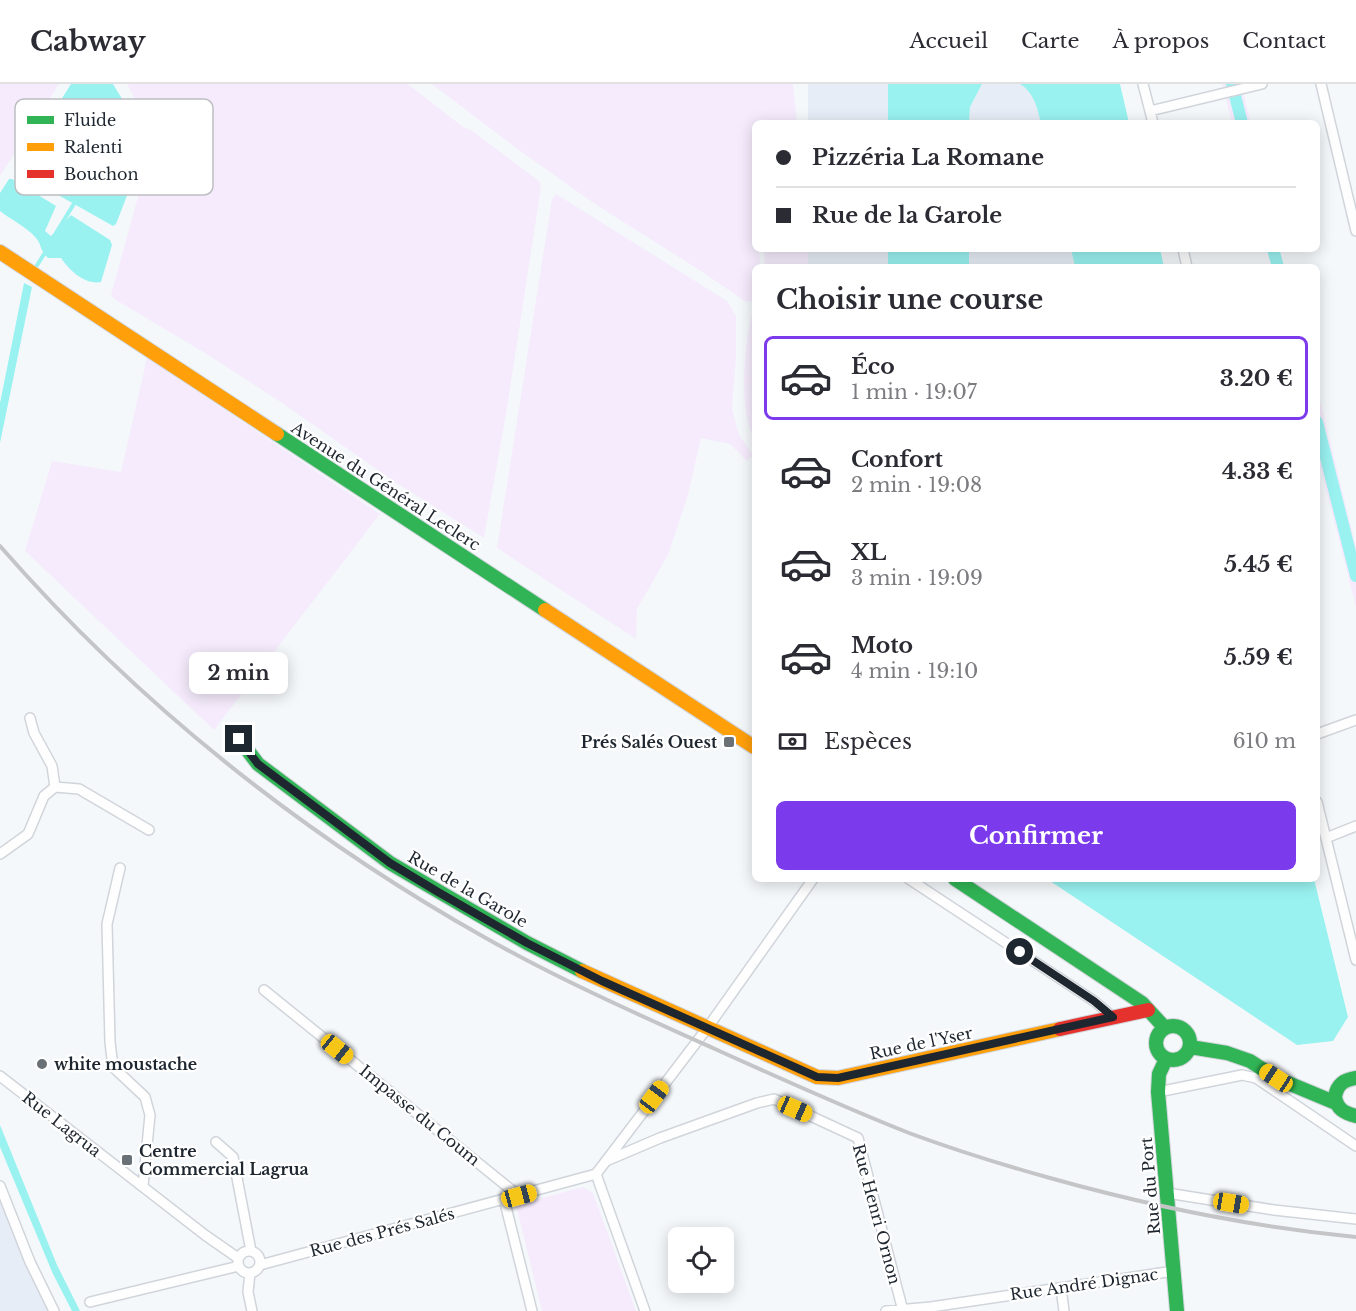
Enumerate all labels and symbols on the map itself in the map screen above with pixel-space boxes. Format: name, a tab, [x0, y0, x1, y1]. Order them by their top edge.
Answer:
legend	[15, 99, 213, 195]
text: Fluide	[64, 110, 116, 130]
text: Ralenti	[64, 137, 123, 157]
text: Bouchon	[64, 164, 139, 184]
street label: Avenue du Général Leclerc	[287, 417, 484, 555]
callout: 2 min	[190, 652, 288, 694]
route end	[225, 725, 252, 752]
place label: Prés Salés Ouest	[581, 732, 718, 752]
marker: Prés Salés Ouest	[722, 735, 736, 749]
street label: Rue de la Garole	[404, 847, 532, 931]
route start	[1006, 938, 1033, 965]
street label: Rue de l'Yser	[868, 1022, 975, 1064]
car	[317, 1031, 357, 1067]
place label: white moustache	[54, 1054, 197, 1074]
marker: white moustache	[35, 1057, 49, 1071]
street label: Impasse du Coum	[356, 1060, 484, 1170]
car	[1256, 1061, 1296, 1095]
car	[636, 1077, 672, 1117]
street label: Rue Lagrua	[19, 1087, 105, 1161]
car	[775, 1093, 815, 1125]
street label: Rue du Port	[1136, 1136, 1164, 1236]
place label: Centre Commercial Lagrua	[139, 1141, 309, 1179]
street label: Rue Henri Ornon	[849, 1142, 905, 1286]
marker: Centre Commercial Lagrua	[120, 1153, 134, 1167]
car	[499, 1183, 539, 1209]
car	[1212, 1191, 1250, 1215]
street label: Rue des Prés Salés	[307, 1203, 457, 1261]
street label: Rue André Dignac	[1009, 1264, 1160, 1304]

